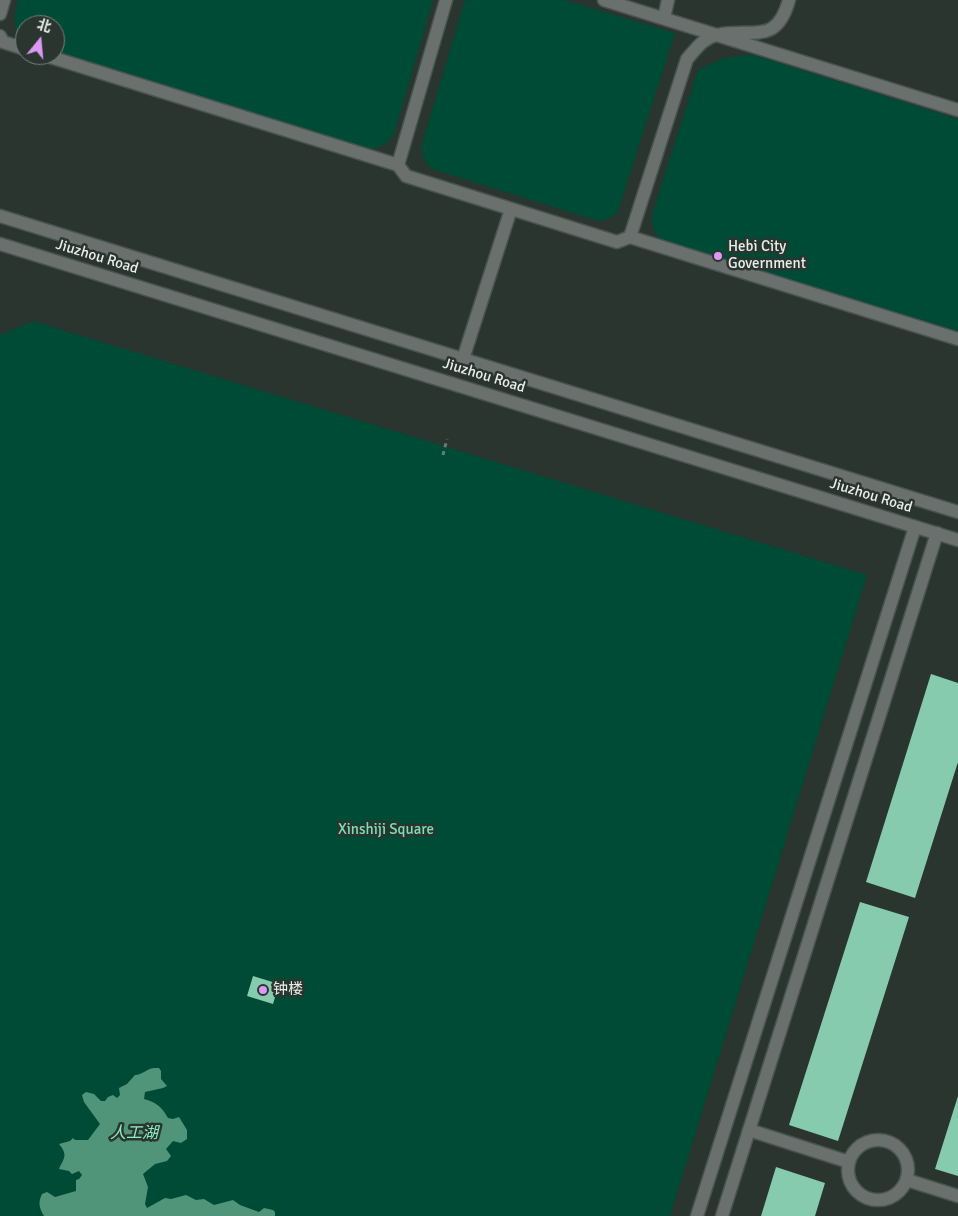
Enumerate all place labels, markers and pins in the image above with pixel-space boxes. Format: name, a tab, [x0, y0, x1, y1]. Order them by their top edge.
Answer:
place label: Hebi City Government	[728, 238, 806, 273]
marker: Hebi City Government	[712, 250, 724, 262]
place label: 钟楼	[273, 981, 303, 999]
marker: 钟楼	[257, 984, 269, 996]

